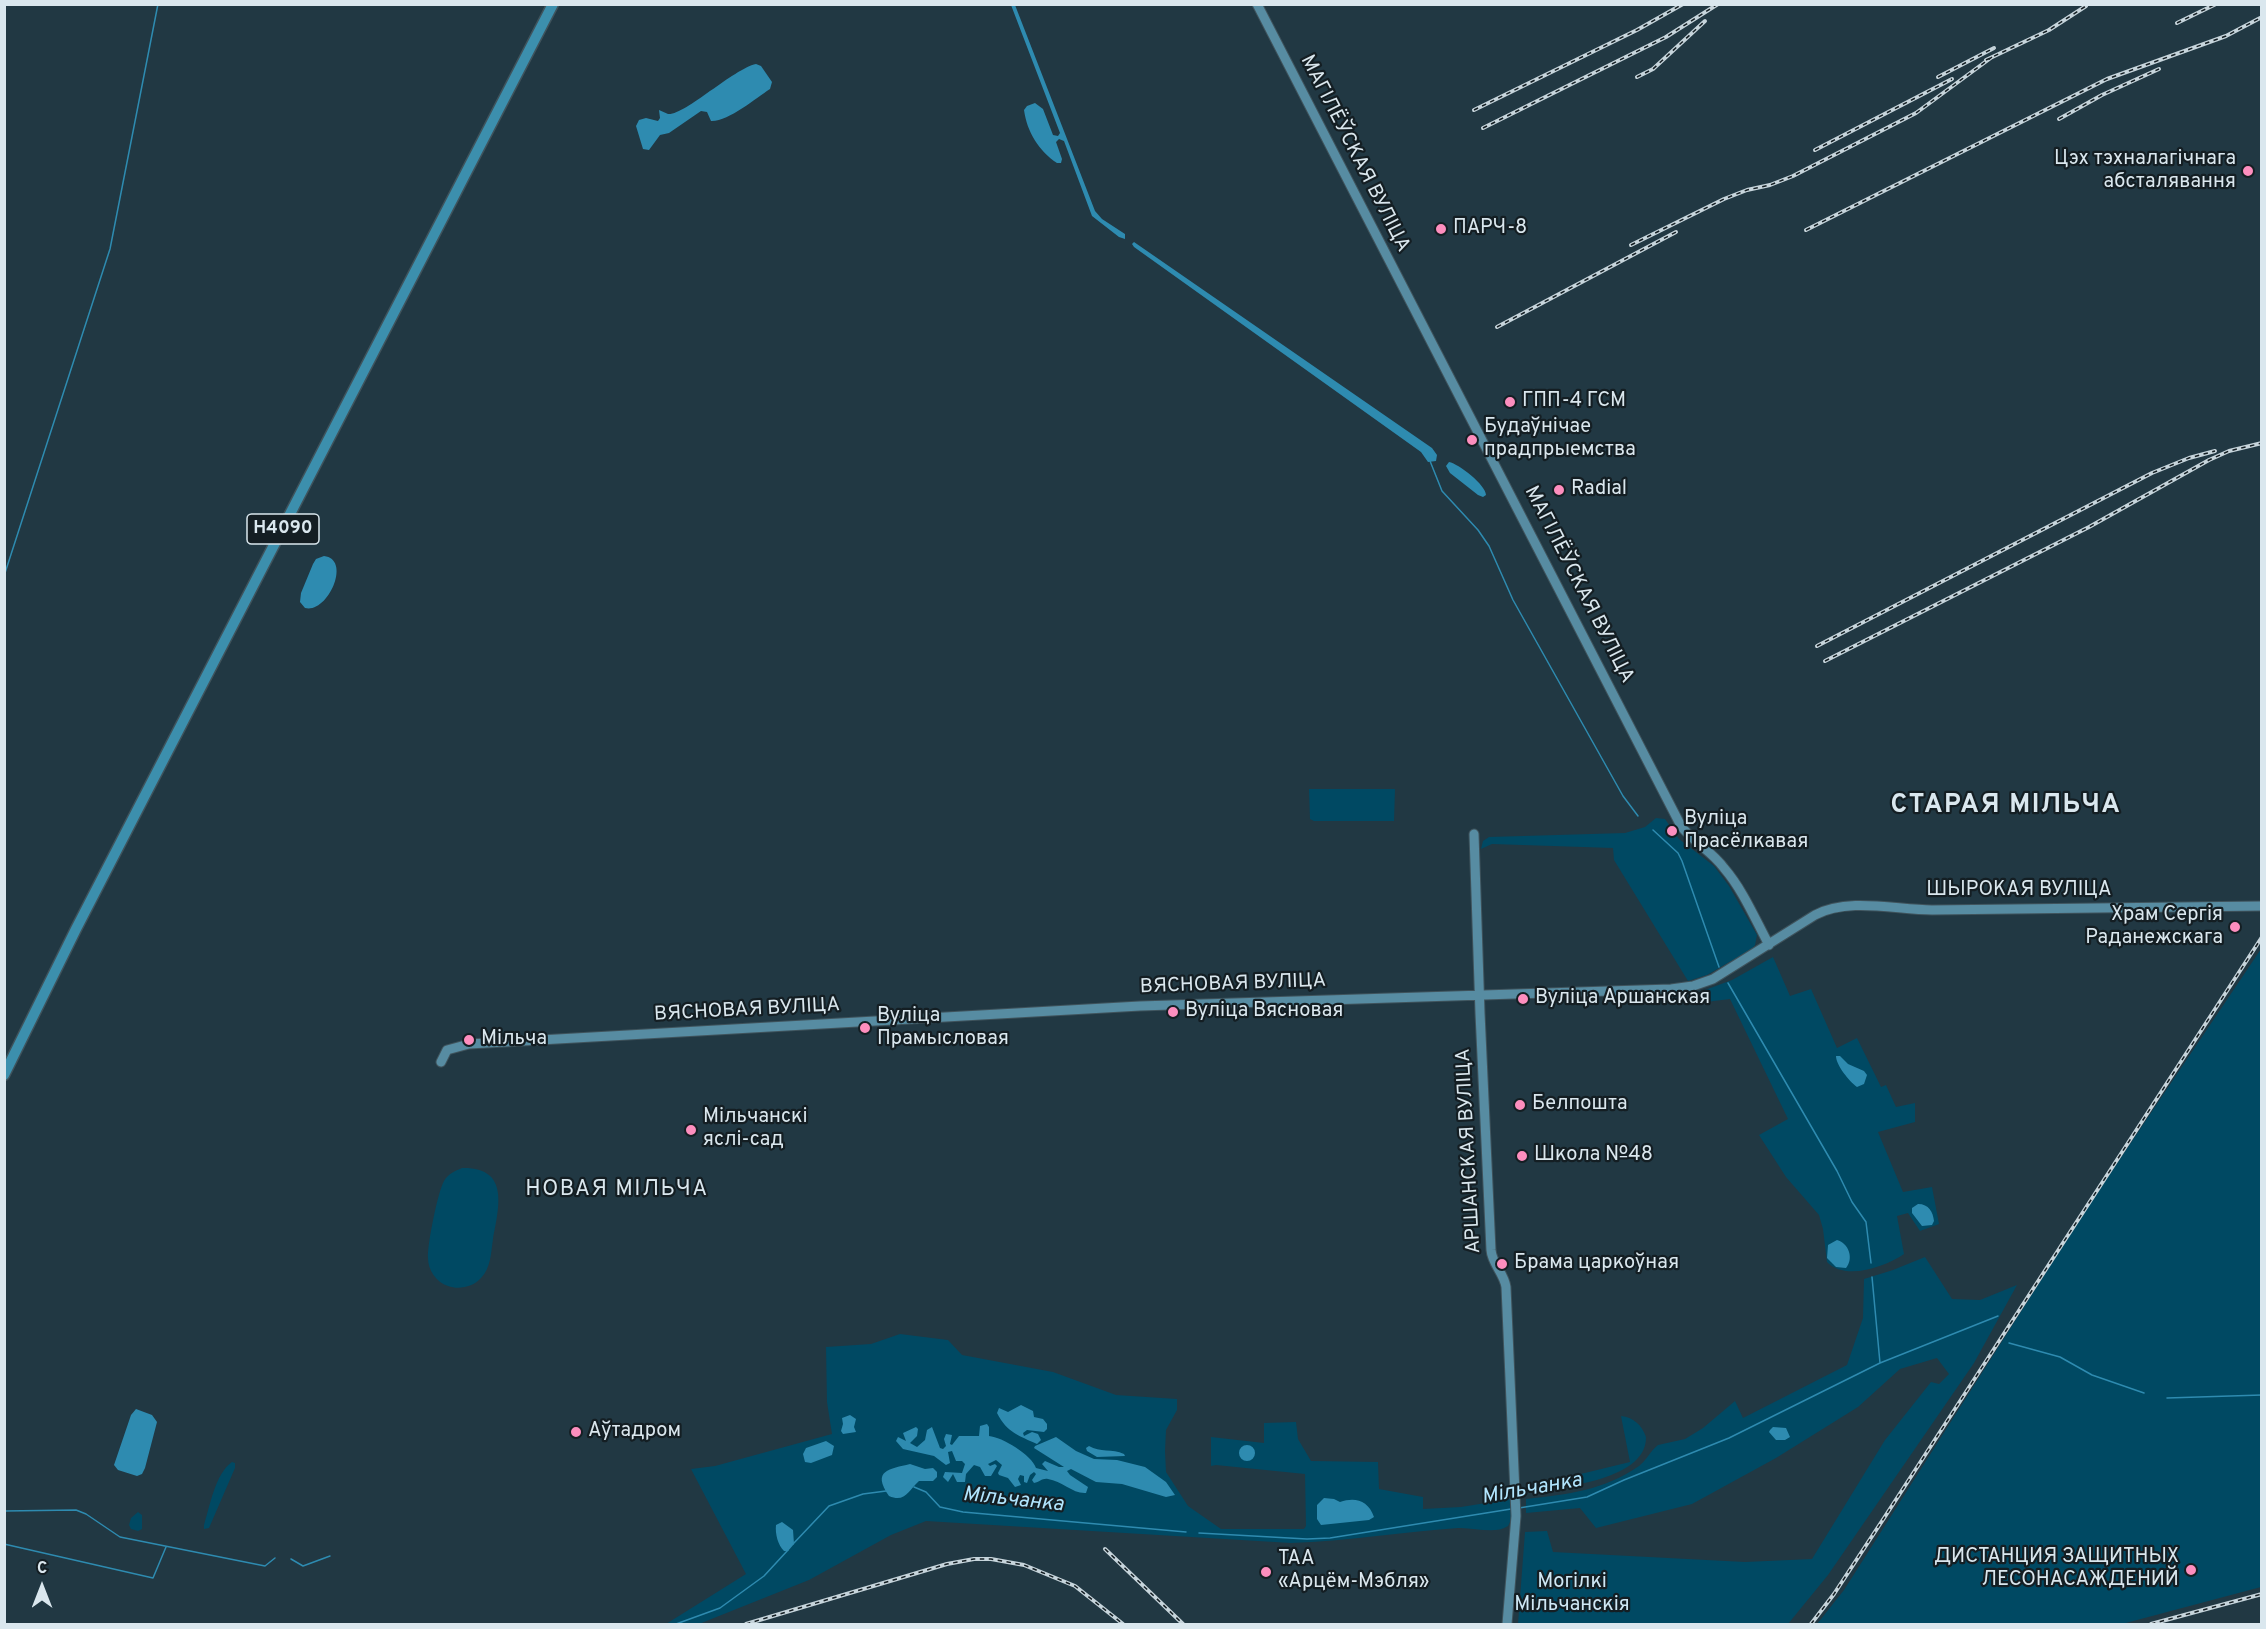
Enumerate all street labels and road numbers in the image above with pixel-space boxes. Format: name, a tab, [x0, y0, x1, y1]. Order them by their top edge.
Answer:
street label: МАГІЛЁЎСКАЯ ВУЛІЦА	[1294, 51, 1414, 257]
street label: МАГІЛЁЎСКАЯ ВУЛІЦА	[1518, 482, 1638, 688]
road number: Н4090	[247, 514, 319, 544]
street label: ШЫРОКАЯ ВУЛІЦА	[1926, 879, 2112, 903]
street label: ВЯСНОВАЯ ВУЛІЦА	[1139, 970, 1327, 1000]
street label: ВЯСНОВАЯ ВУЛІЦА	[653, 994, 841, 1028]
street label: АРШАНСКАЯ ВУЛІЦА	[1453, 1048, 1487, 1254]

